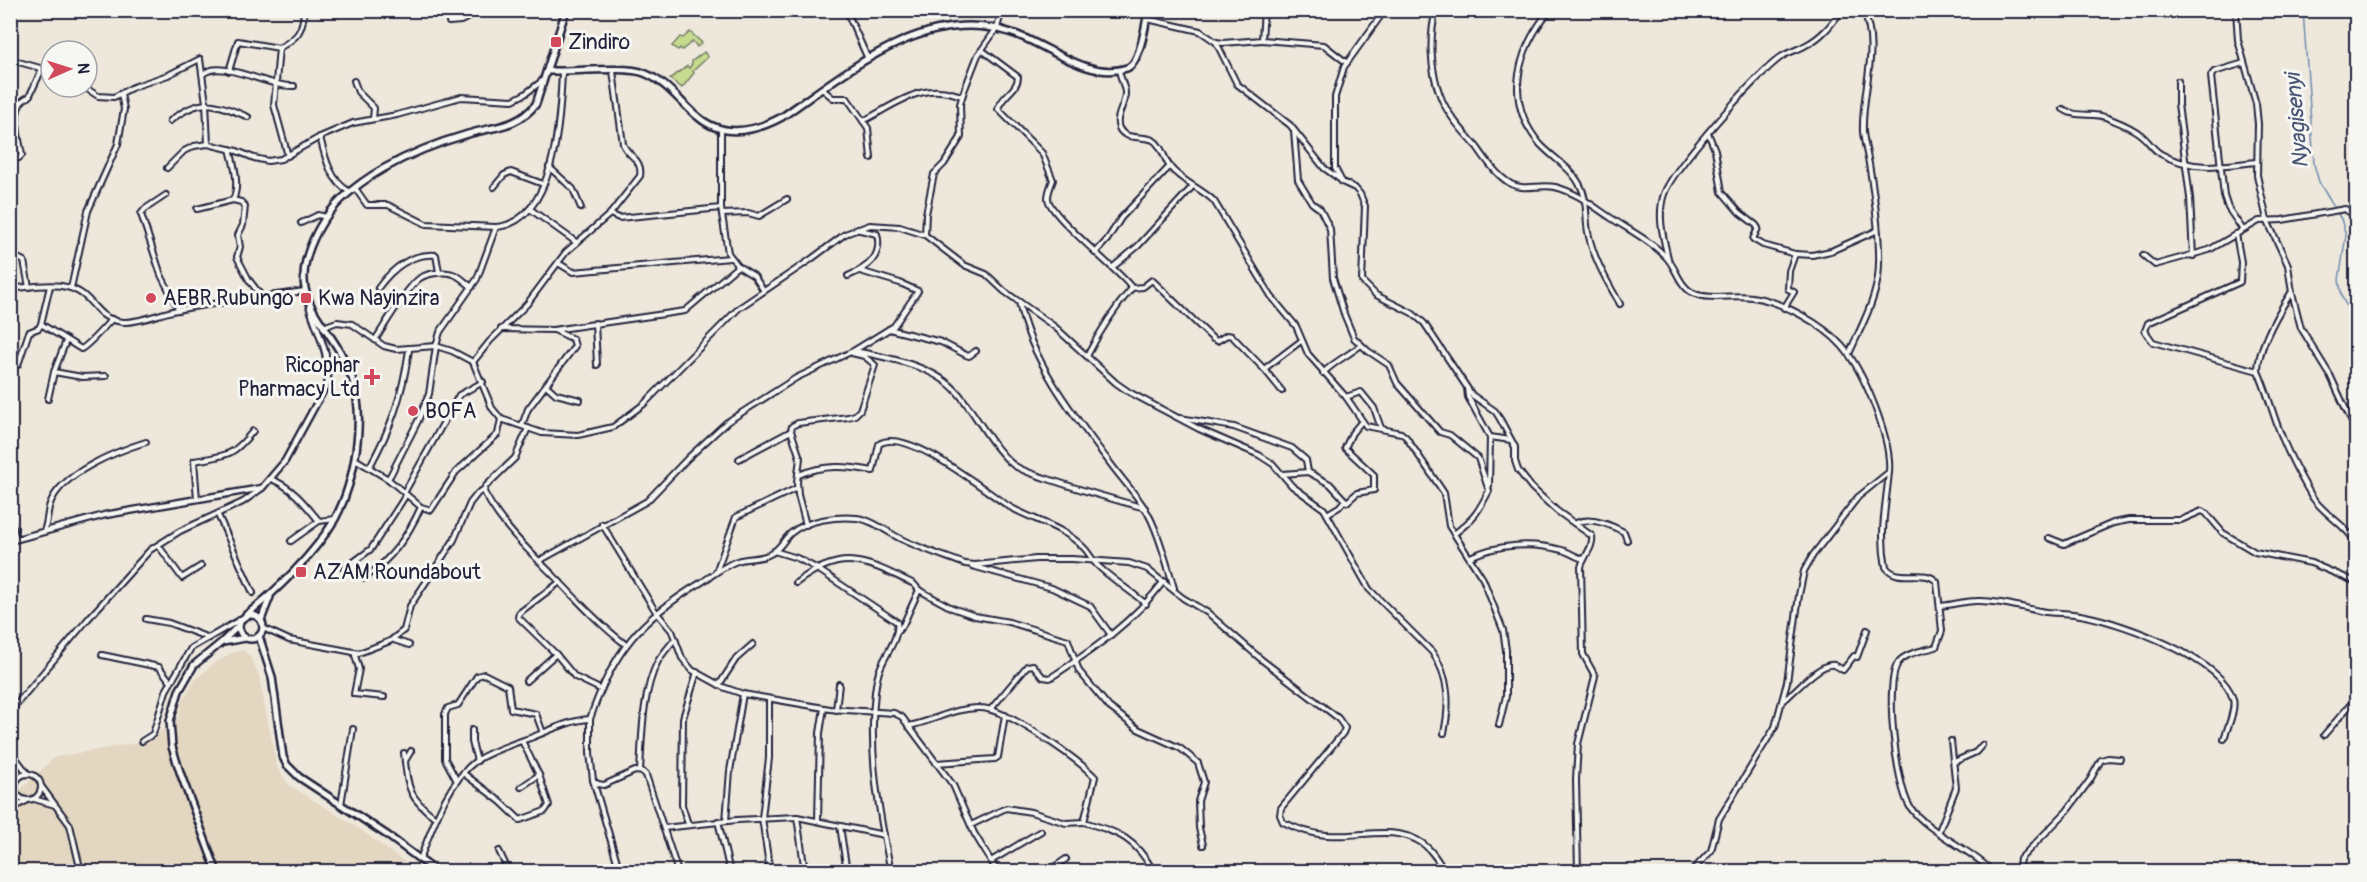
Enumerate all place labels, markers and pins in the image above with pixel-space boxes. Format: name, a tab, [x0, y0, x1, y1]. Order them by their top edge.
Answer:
place label: Zindiro	[568, 29, 630, 56]
marker: Zindiro	[549, 35, 563, 49]
place label: AEBR Rubungo	[163, 285, 293, 312]
place label: Kwa Nayinzira	[318, 285, 439, 312]
marker: AEBR Rubungo	[144, 291, 158, 305]
marker: Kwa Nayinzira	[299, 291, 313, 305]
place label: Ricophar Pharmacy Ltd	[238, 352, 360, 403]
marker: Ricophar Pharmacy Ltd	[365, 370, 379, 384]
place label: BOFA	[425, 398, 477, 425]
marker: BOFA	[406, 404, 420, 418]
place label: AZAM Roundabout	[313, 559, 481, 586]
marker: AZAM Roundabout	[294, 565, 308, 579]

